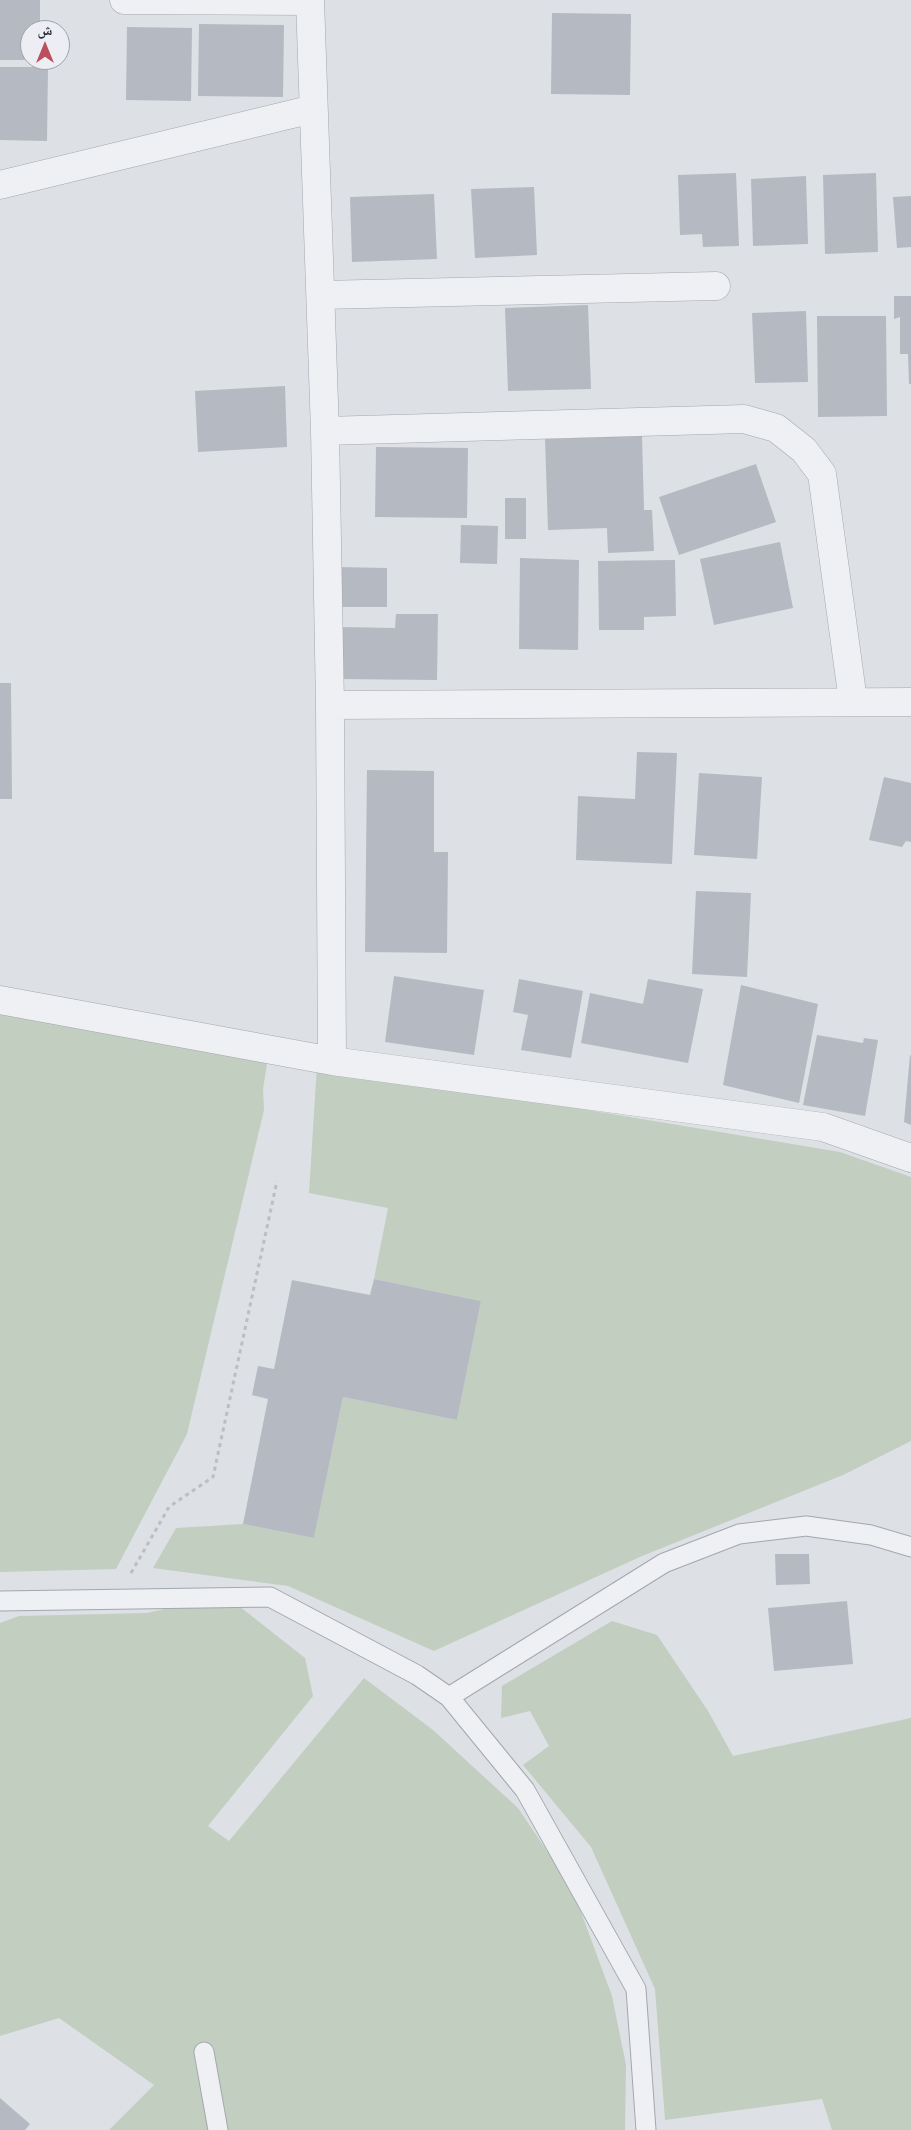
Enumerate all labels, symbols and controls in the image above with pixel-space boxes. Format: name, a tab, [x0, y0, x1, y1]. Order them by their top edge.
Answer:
north arrow	[20, 20, 70, 70]
text: ش	[38, 22, 52, 39]

